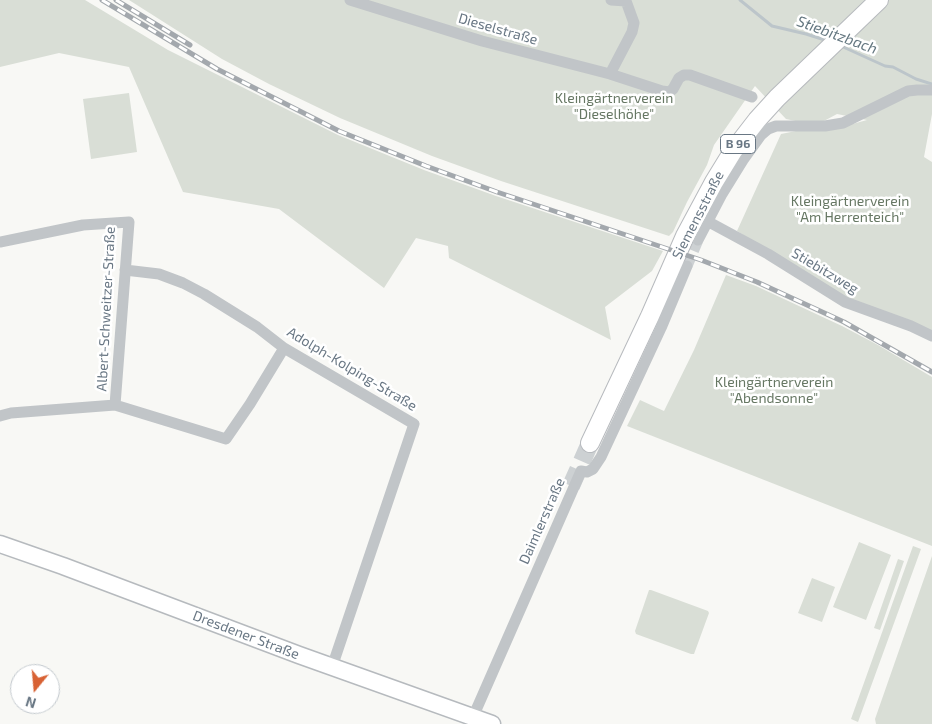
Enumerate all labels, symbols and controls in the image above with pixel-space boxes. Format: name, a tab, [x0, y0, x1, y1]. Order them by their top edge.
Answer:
street label: Dieselstraße	[456, 10, 540, 48]
water label: Stiebitzbach	[794, 12, 880, 58]
park label: Kleingärtnerverein "Dieselhöhe"	[555, 90, 673, 122]
road number: B 96	[720, 134, 756, 154]
street label: Siemensstraße	[669, 168, 727, 262]
park label: Kleingärtnerverein "Am Herrenteich"	[791, 193, 909, 226]
street label: Albert-Schweitzer-Straße	[93, 226, 119, 392]
street label: Stiebitzweg	[789, 245, 861, 297]
street label: Adolph-Kolping-Straße	[284, 324, 420, 414]
park label: Kleingärtnerverein "Abendsonne"	[715, 374, 833, 407]
street label: Daimlerstraße	[515, 475, 569, 567]
street label: Dresdener Straße	[190, 607, 302, 663]
north arrow	[10, 664, 60, 714]
text: N	[23, 693, 38, 712]

